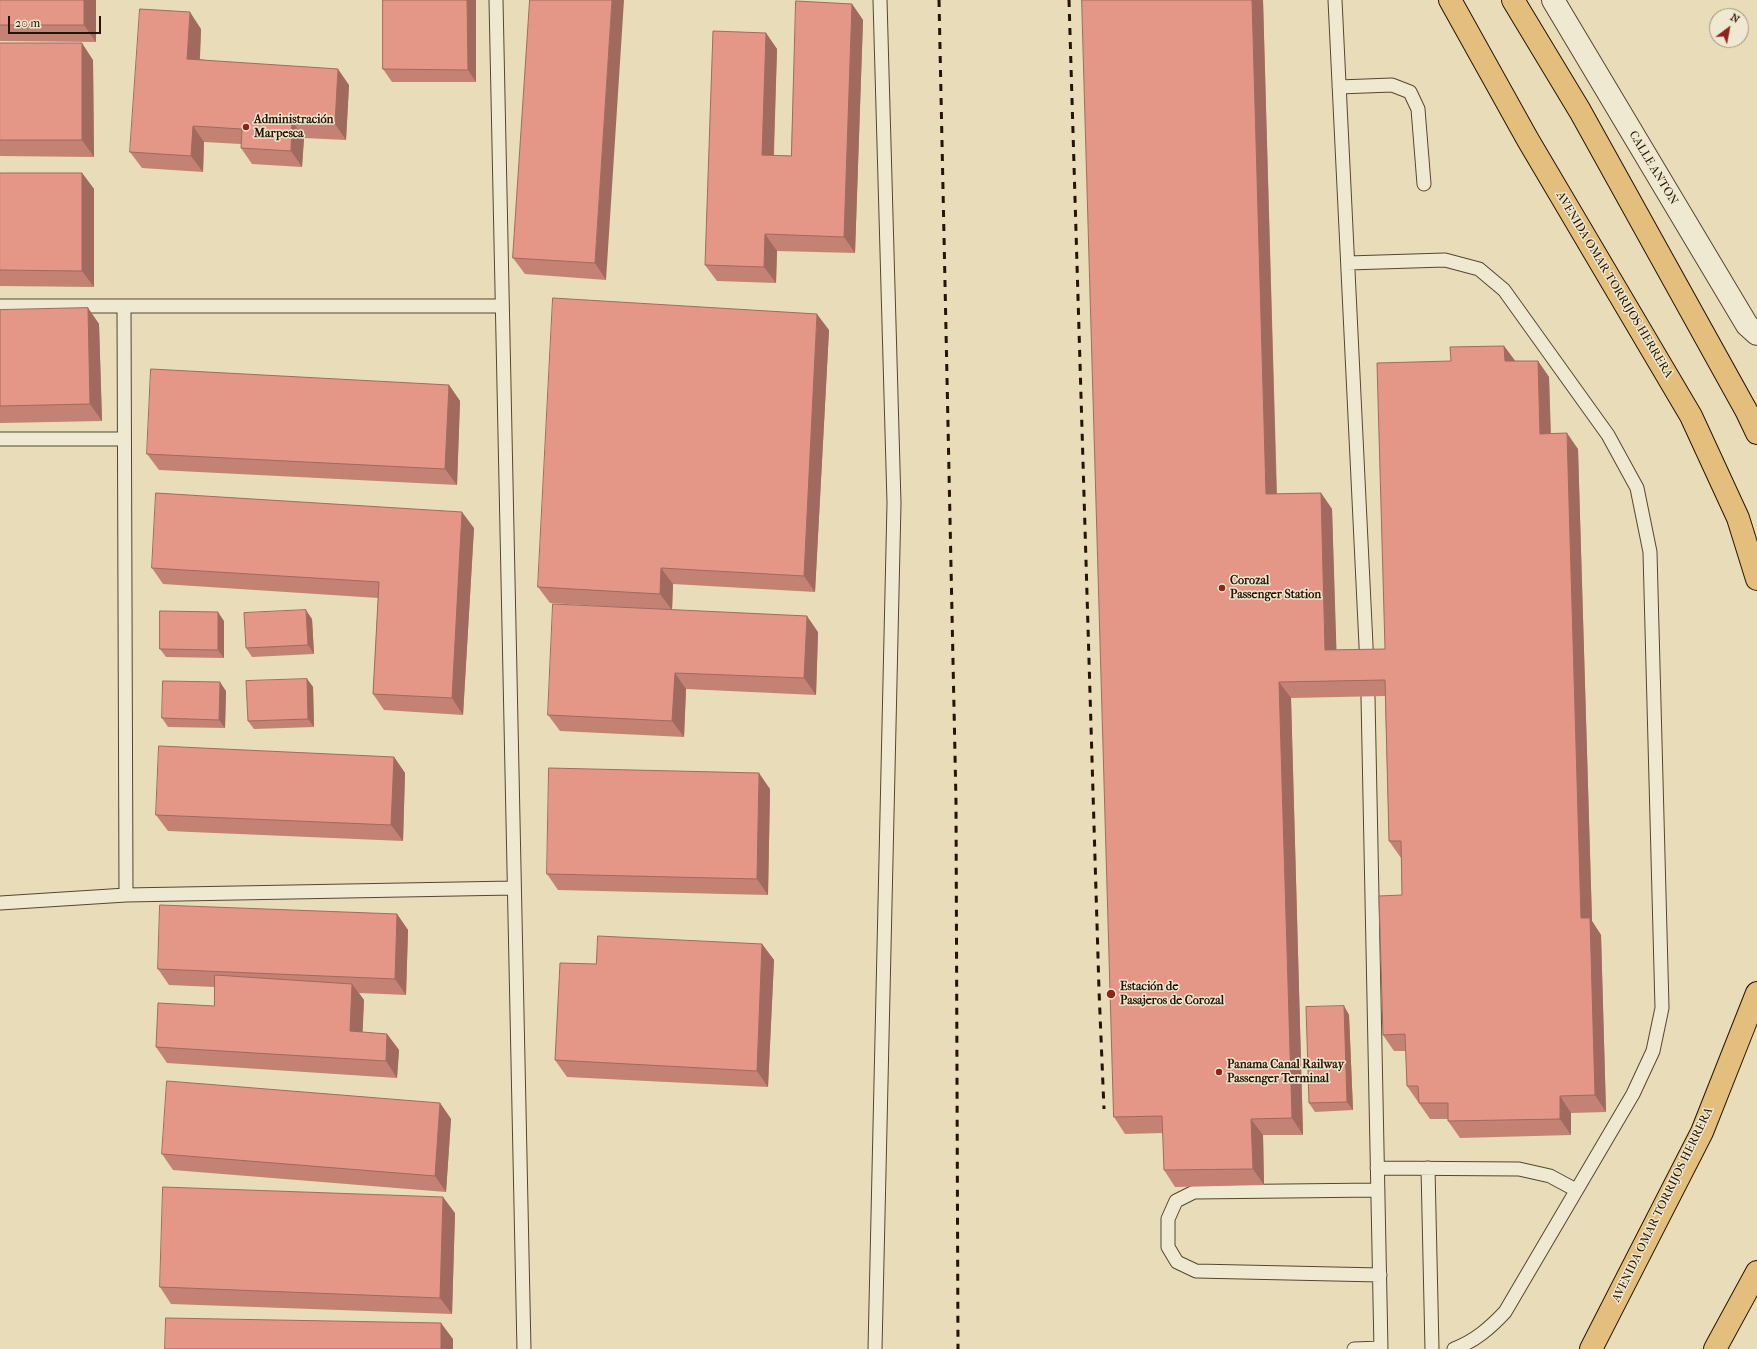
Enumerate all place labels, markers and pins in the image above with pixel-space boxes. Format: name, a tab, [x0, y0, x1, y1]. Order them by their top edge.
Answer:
place label: Administración Marpesca	[254, 113, 333, 141]
marker: Administración Marpesca	[241, 122, 251, 132]
place label: Corozal Passenger Station	[1230, 574, 1321, 602]
marker: Corozal Passenger Station	[1217, 583, 1227, 593]
place label: Estación de Pasajeros de Corozal	[1120, 980, 1224, 1008]
marker: Estación de Pasajeros de Corozal	[1105, 988, 1117, 1000]
place label: Panama Canal Railway Passenger Terminal	[1227, 1058, 1344, 1086]
marker: Panama Canal Railway Passenger Terminal	[1214, 1067, 1224, 1077]

